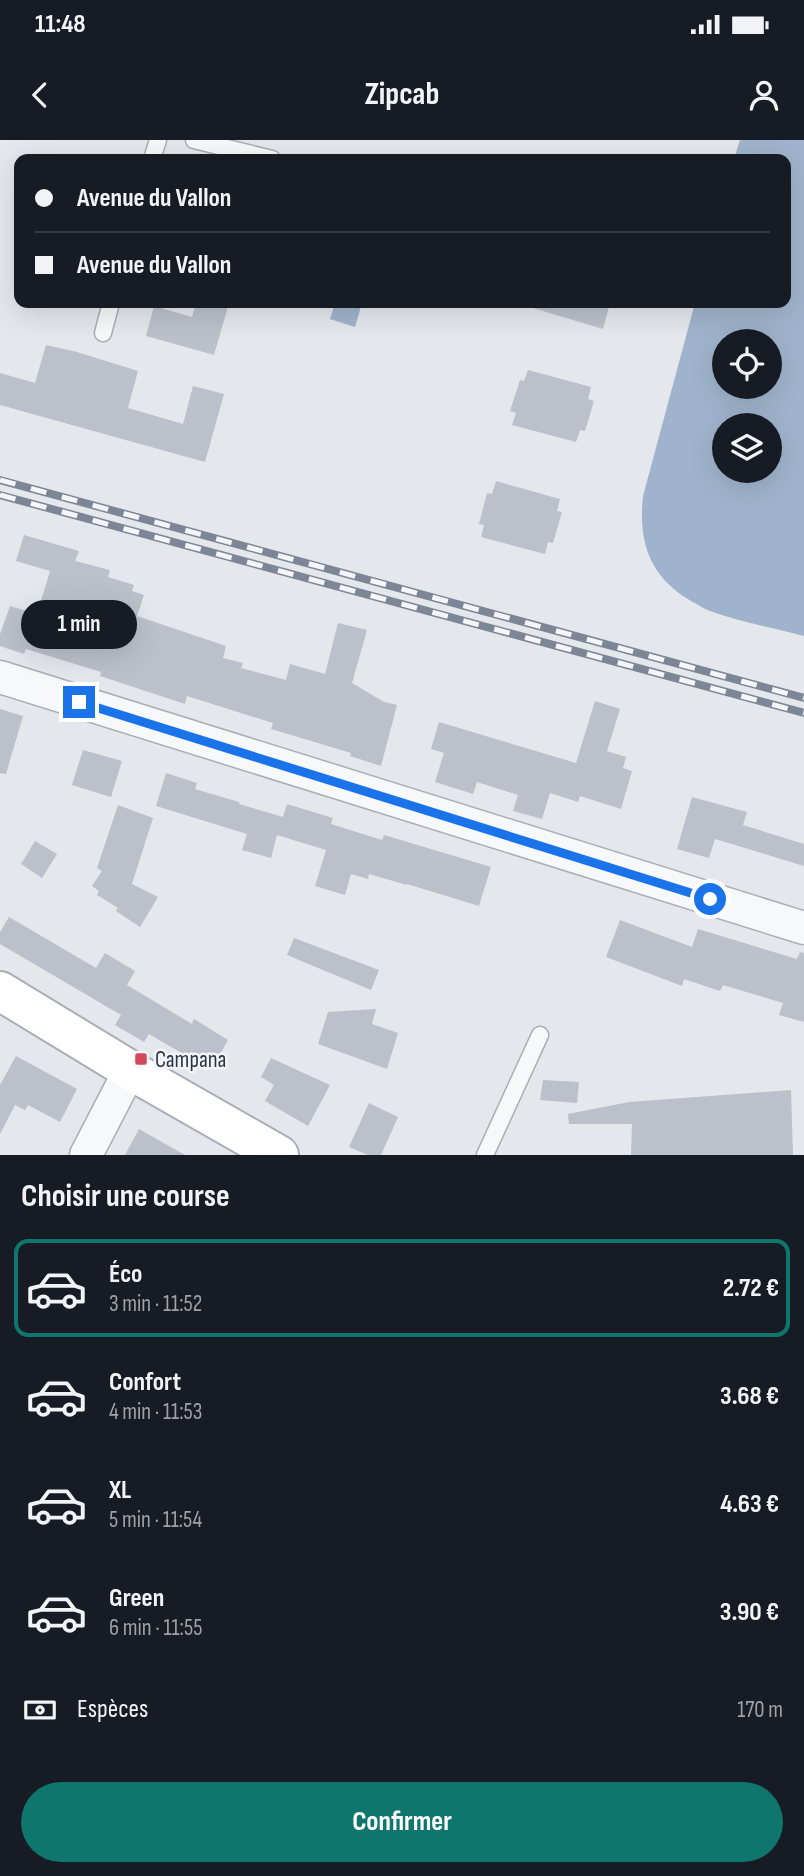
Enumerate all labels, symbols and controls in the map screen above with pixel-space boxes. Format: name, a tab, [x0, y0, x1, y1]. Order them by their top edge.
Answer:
text: 11:48	[35, 9, 86, 40]
text: Zipcab	[365, 75, 439, 114]
icon: back	[21, 76, 59, 114]
icon: person	[745, 76, 783, 114]
text: Avenue du Vallon	[77, 183, 231, 214]
text: Avenue du Vallon	[77, 250, 231, 281]
map controls	[712, 329, 782, 483]
button: locate	[712, 329, 782, 399]
button: layers	[712, 413, 782, 483]
callout: 1 min	[21, 601, 137, 650]
text: 1 min	[58, 610, 100, 638]
route end	[63, 686, 95, 718]
route start	[694, 883, 726, 915]
place label: Campana	[155, 1046, 226, 1074]
marker: Campana	[133, 1051, 149, 1067]
text: Choisir une course	[21, 1177, 230, 1216]
icon: car	[25, 1257, 88, 1320]
text: Éco	[109, 1259, 142, 1290]
text: 2.72 €	[723, 1273, 779, 1304]
text: 3 min · 11:52	[109, 1290, 202, 1318]
icon: car	[25, 1365, 88, 1428]
text: Confort	[109, 1367, 181, 1398]
text: 3.68 €	[720, 1381, 779, 1412]
text: 4 min · 11:53	[109, 1398, 202, 1426]
icon: car	[25, 1473, 88, 1536]
text: XL	[109, 1475, 131, 1506]
text: 4.63 €	[720, 1489, 779, 1520]
text: 5 min · 11:54	[109, 1506, 202, 1534]
icon: car	[25, 1581, 88, 1644]
text: Green	[109, 1583, 164, 1614]
text: 3.90 €	[720, 1597, 779, 1628]
text: 6 min · 11:55	[109, 1614, 202, 1642]
icon: cash	[21, 1691, 59, 1729]
text: Espèces	[77, 1694, 148, 1725]
text: 170 m	[737, 1696, 783, 1724]
button: Confirmer	[21, 1782, 783, 1862]

